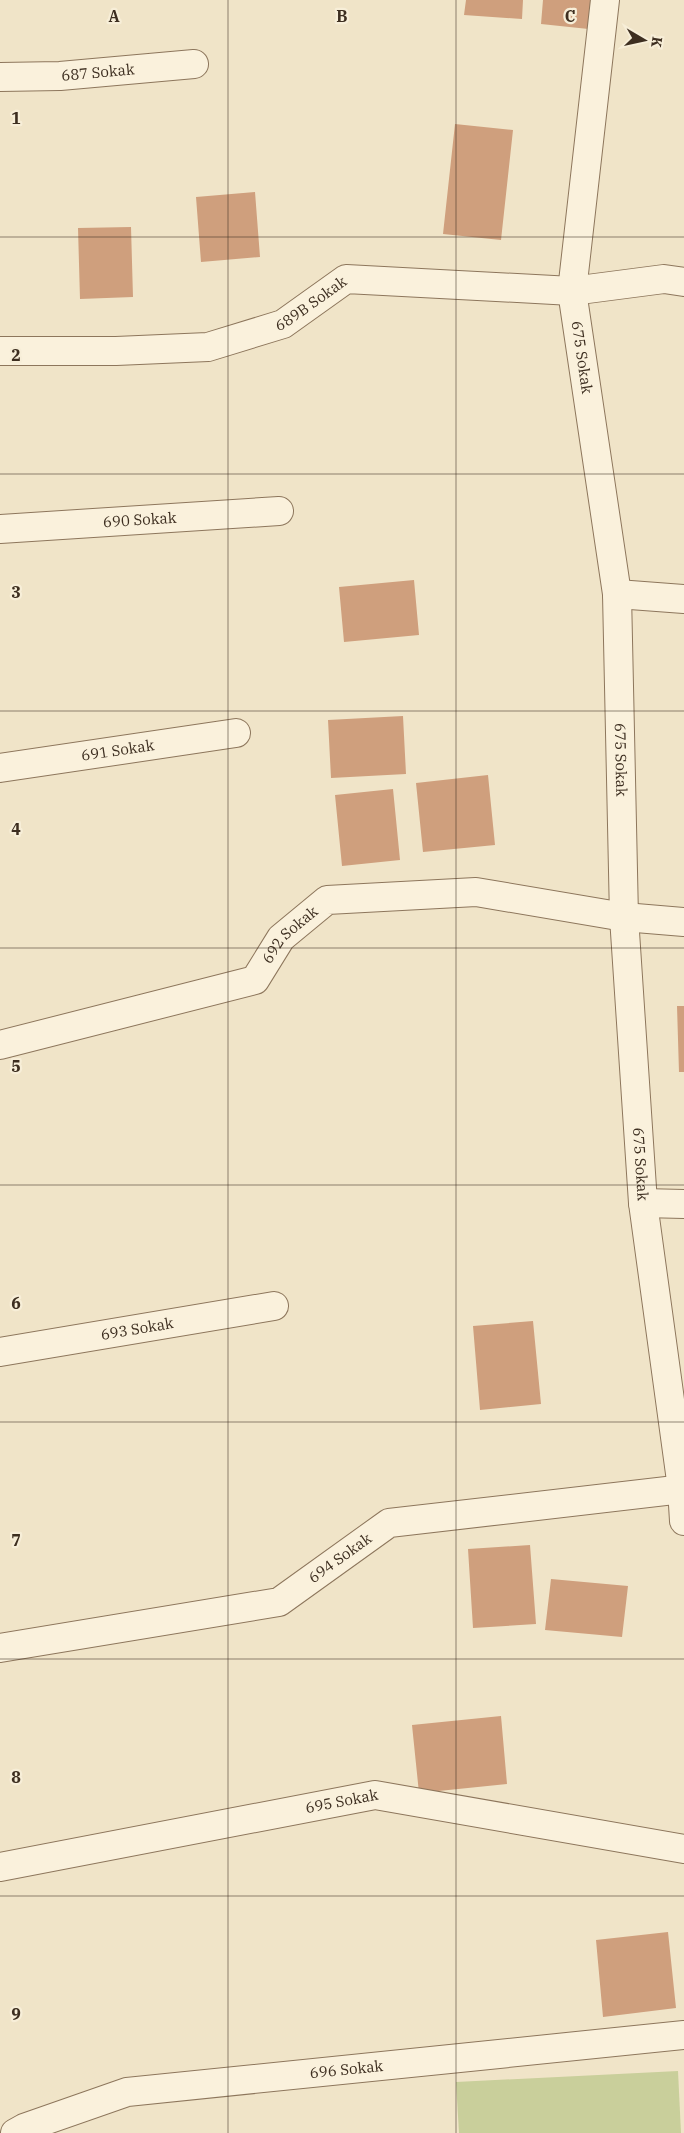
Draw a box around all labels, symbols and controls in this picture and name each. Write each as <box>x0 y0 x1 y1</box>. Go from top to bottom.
text: A <box>108 6 120 26</box>
text: B <box>336 6 348 26</box>
text: C <box>565 6 575 26</box>
north arrow <box>619 15 669 65</box>
text: K <box>647 35 667 49</box>
street label: 687 Sokak <box>60 59 136 85</box>
text: 1 <box>11 108 21 128</box>
street label: 689B Sokak <box>273 271 350 335</box>
street label: 675 Sokak <box>568 320 597 395</box>
text: 2 <box>11 345 21 365</box>
street label: 690 Sokak <box>102 508 177 531</box>
text: 3 <box>11 582 21 602</box>
street label: 675 Sokak <box>611 723 631 797</box>
street label: 691 Sokak <box>80 735 156 765</box>
text: 4 <box>11 819 21 839</box>
street label: 692 Sokak <box>258 901 322 967</box>
text: 5 <box>11 1056 21 1076</box>
street label: 675 Sokak <box>629 1127 653 1202</box>
text: 6 <box>11 1293 21 1313</box>
street label: 693 Sokak <box>99 1313 175 1344</box>
street label: 694 Sokak <box>304 1528 375 1587</box>
text: 7 <box>11 1530 21 1550</box>
text: 8 <box>11 1767 21 1787</box>
street label: 695 Sokak <box>304 1785 380 1817</box>
text: 9 <box>11 2004 21 2024</box>
street label: 696 Sokak <box>309 2056 384 2082</box>

